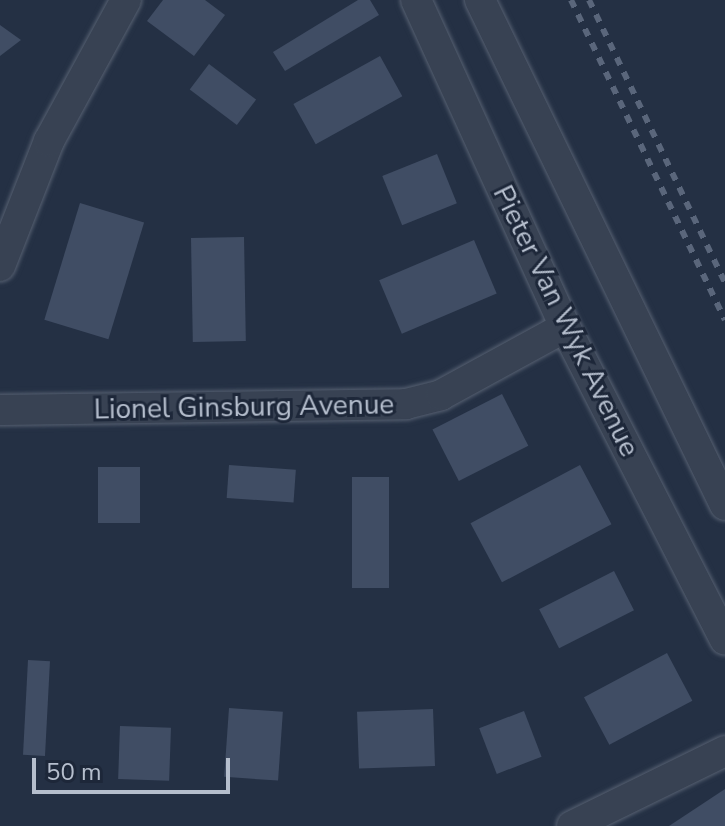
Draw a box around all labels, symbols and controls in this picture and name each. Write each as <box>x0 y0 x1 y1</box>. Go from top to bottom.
street label: Pieter Van Wyk Avenue <box>486 180 646 462</box>
street label: Lionel Ginsburg Avenue <box>93 388 395 426</box>
scale bar <box>36 742 234 792</box>
text: 50 m <box>46 756 102 788</box>

